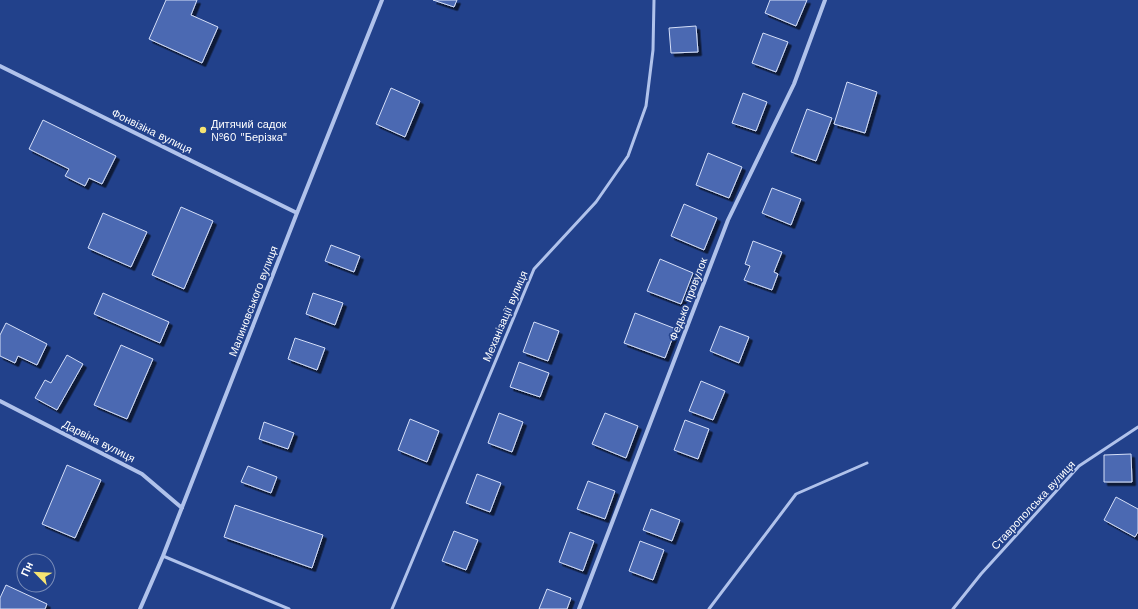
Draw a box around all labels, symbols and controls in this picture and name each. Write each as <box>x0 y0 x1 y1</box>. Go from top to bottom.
street label: Фонвізіна вулиця <box>109 106 194 157</box>
place label: Дитячий садок №60 "Берізка" <box>211 118 287 144</box>
marker: Дитячий садок №60 "Берізка" <box>198 125 208 135</box>
street label: Малиновського вулиця <box>226 244 281 358</box>
street label: Федько провулок <box>667 256 710 342</box>
street label: Механізації вулиця <box>480 269 531 364</box>
street label: Дарвіна вулиця <box>60 418 137 465</box>
street label: Ставрополська вулиця <box>989 458 1078 553</box>
north arrow <box>16 553 56 593</box>
text: Пн <box>18 560 36 578</box>

